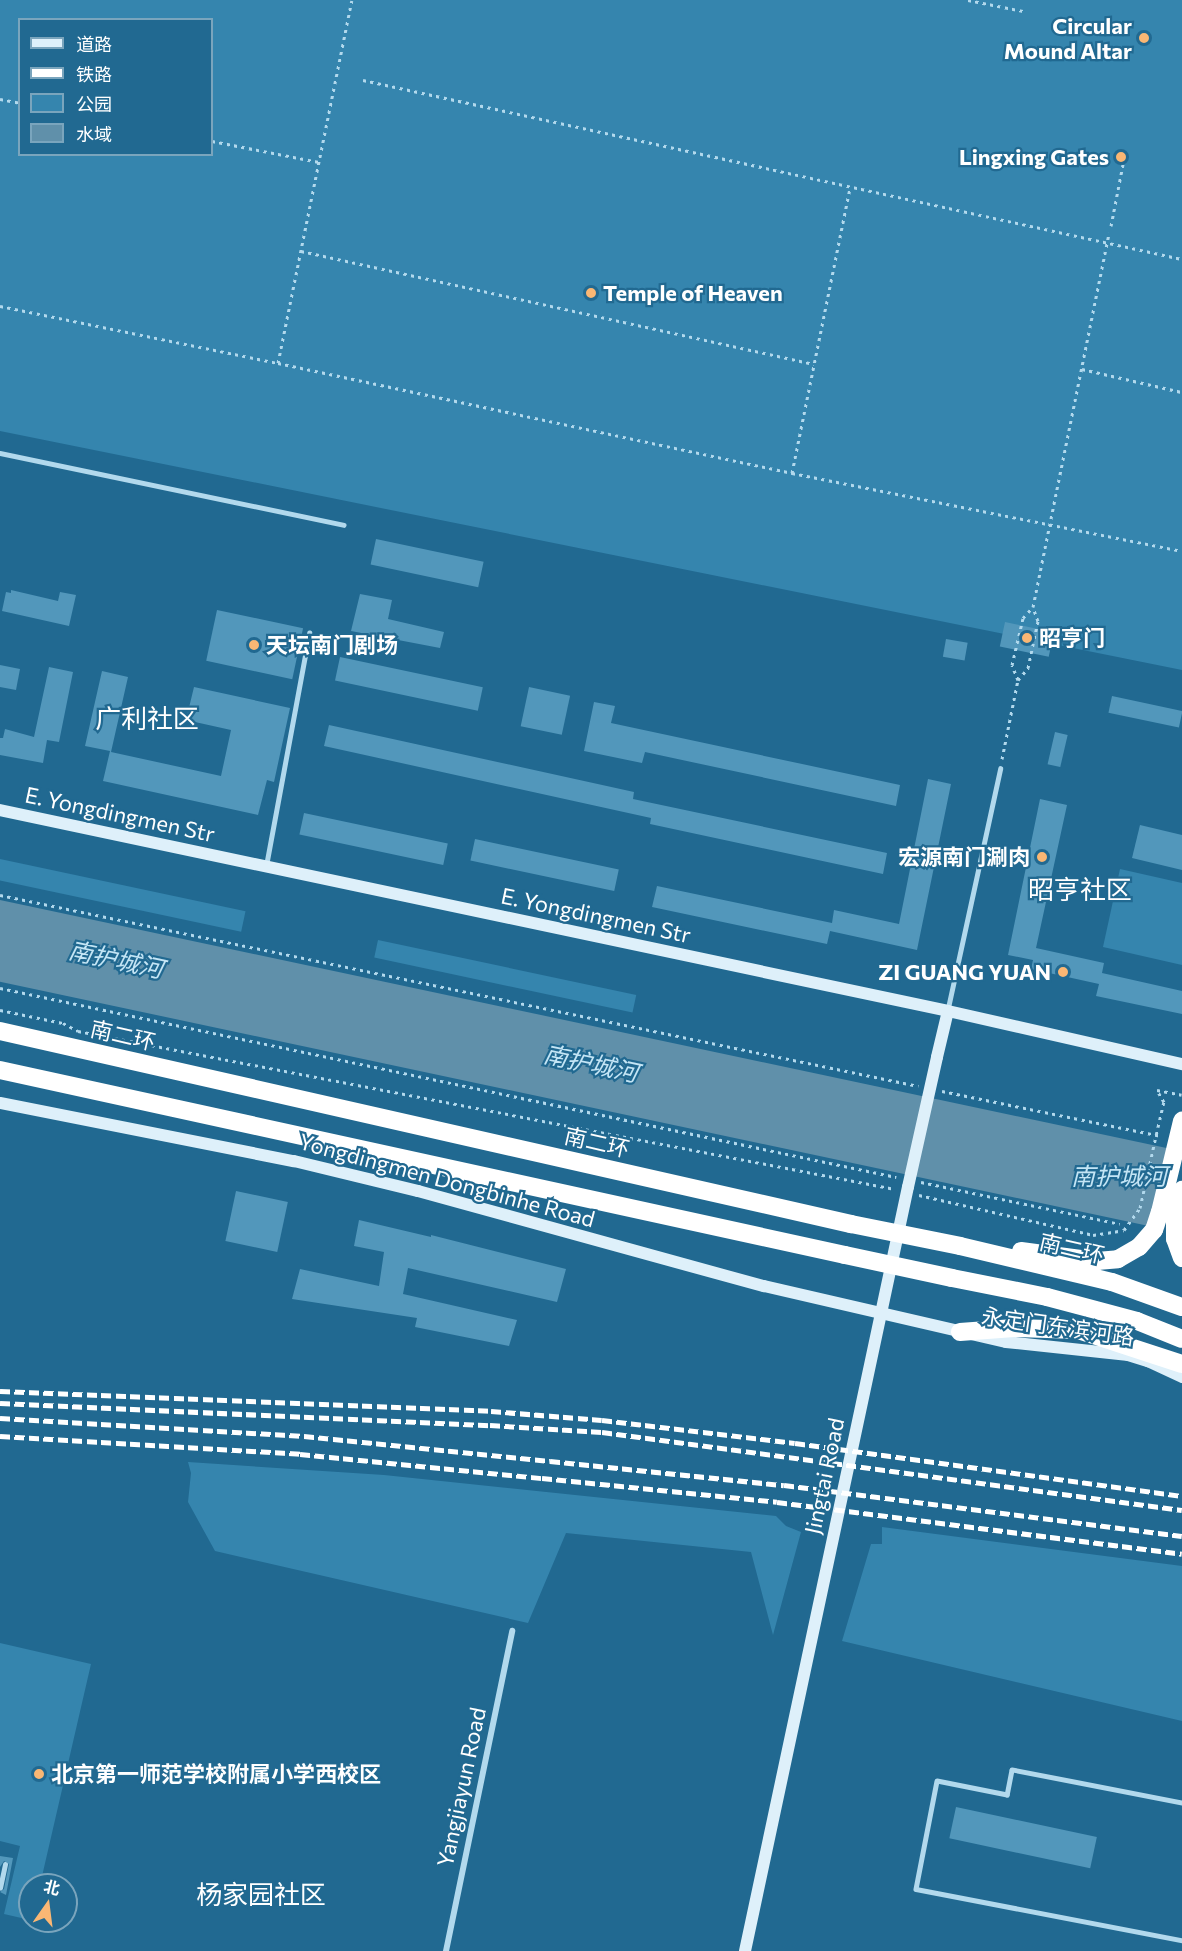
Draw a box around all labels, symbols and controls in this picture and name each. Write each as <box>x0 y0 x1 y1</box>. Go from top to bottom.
place label: Circular Mound Altar <box>1004 12 1132 63</box>
legend <box>18 18 213 156</box>
marker: Circular Mound Altar <box>1137 31 1151 45</box>
text: 道路 <box>76 33 112 55</box>
text: 铁路 <box>76 63 112 85</box>
text: 公园 <box>76 93 112 115</box>
text: 水域 <box>76 123 112 145</box>
place label: Lingxing Gates <box>959 144 1109 170</box>
marker: Lingxing Gates <box>1114 150 1128 164</box>
place label: Temple of Heaven <box>603 280 783 306</box>
marker: Temple of Heaven <box>584 286 598 300</box>
place label: 昭亨门 <box>1039 625 1105 651</box>
marker: 昭亨门 <box>1020 631 1034 645</box>
place label: 天坛南门剧场 <box>266 632 398 658</box>
marker: 天坛南门剧场 <box>247 638 261 652</box>
district label: 广利社区 <box>95 702 199 734</box>
street label: E. Yongdingmen Str <box>23 781 217 847</box>
place label: 宏源南门涮肉 <box>898 844 1030 870</box>
marker: 宏源南门涮肉 <box>1035 850 1049 864</box>
district label: 昭亨社区 <box>1028 873 1132 905</box>
street label: E. Yongdingmen Str <box>499 882 693 948</box>
water label: 南护城河 <box>66 935 166 983</box>
place label: ZI GUANG YUAN <box>878 959 1051 985</box>
marker: ZI GUANG YUAN <box>1056 965 1070 979</box>
street label: 南二环 <box>88 1015 158 1055</box>
water label: 南护城河 <box>541 1039 641 1087</box>
street label: 南二环 <box>562 1122 632 1162</box>
street label: Yongdingmen Dongbinhe Road <box>296 1128 598 1232</box>
water label: 南护城河 <box>1071 1162 1167 1190</box>
street label: 南二环 <box>1037 1228 1107 1268</box>
street label: 永定门东滨河路 <box>980 1302 1136 1350</box>
street label: Jingtai Road <box>799 1415 849 1537</box>
street label: Yangjiayun Road <box>431 1705 491 1869</box>
place label: 北京第一师范学校附属小学西校区 <box>51 1761 381 1787</box>
marker: 北京第一师范学校附属小学西校区 <box>32 1767 46 1781</box>
north arrow <box>18 1873 78 1933</box>
text: 北 <box>42 1876 62 1898</box>
district label: 杨家园社区 <box>196 1878 326 1910</box>

